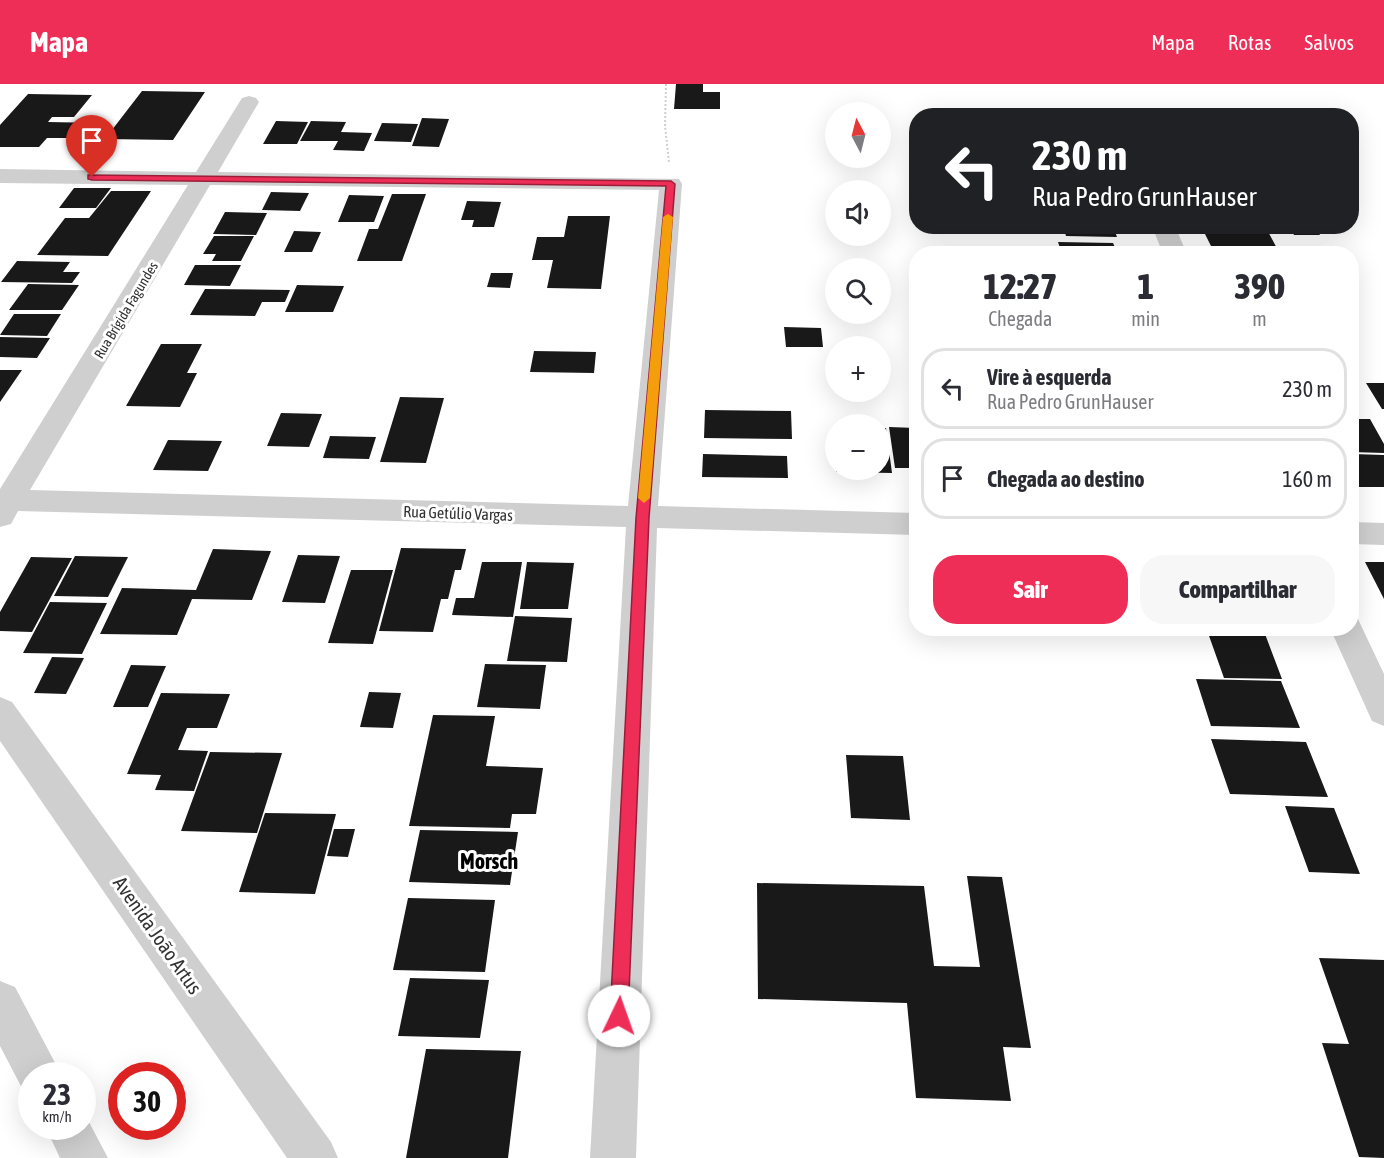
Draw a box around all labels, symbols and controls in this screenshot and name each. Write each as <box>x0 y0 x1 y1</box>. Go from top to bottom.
text: Mapa <box>30 26 88 58</box>
text: Mapa <box>1151 30 1195 54</box>
text: Rotas <box>1228 30 1271 54</box>
text: Salvos <box>1304 30 1354 54</box>
north arrow <box>825 102 891 168</box>
map controls <box>825 102 891 480</box>
pin <box>66 115 117 177</box>
icon: arrive <box>75 124 108 157</box>
text: 230 m <box>1032 131 1127 179</box>
icon: left <box>933 132 1011 210</box>
button: sound <box>825 180 891 246</box>
text: Rua Pedro GrunHauser <box>1032 181 1256 212</box>
button: search <box>825 258 891 324</box>
street label: Rua Brígida Fagundes <box>91 259 161 361</box>
text: 12:27 <box>983 265 1057 307</box>
text: 1 <box>1137 265 1154 307</box>
text: 390 <box>1234 265 1285 307</box>
text: Chegada <box>988 307 1052 330</box>
text: min <box>1131 307 1160 330</box>
text: m <box>1252 307 1267 330</box>
button: + <box>825 336 891 402</box>
text: Vire à esquerda <box>987 364 1112 390</box>
icon: left <box>936 372 969 405</box>
text: 230 m <box>1282 376 1332 402</box>
text: Rua Pedro GrunHauser <box>987 390 1153 413</box>
button: − <box>825 414 891 480</box>
icon: arrive <box>936 462 969 495</box>
text: Chegada ao destino <box>987 466 1145 492</box>
text: 160 m <box>1282 466 1332 492</box>
street label: Rua Getúlio Vargas <box>403 502 514 525</box>
button: Sair <box>933 555 1128 624</box>
button: Compartilhar <box>1140 555 1335 624</box>
district label: Morsch <box>460 848 518 874</box>
street label: Avenida João Artus <box>109 872 207 998</box>
position arrow <box>587 984 651 1048</box>
speed limit sign: 30 <box>108 1062 186 1140</box>
text: 23 <box>43 1077 71 1111</box>
text: km/h <box>42 1108 72 1125</box>

